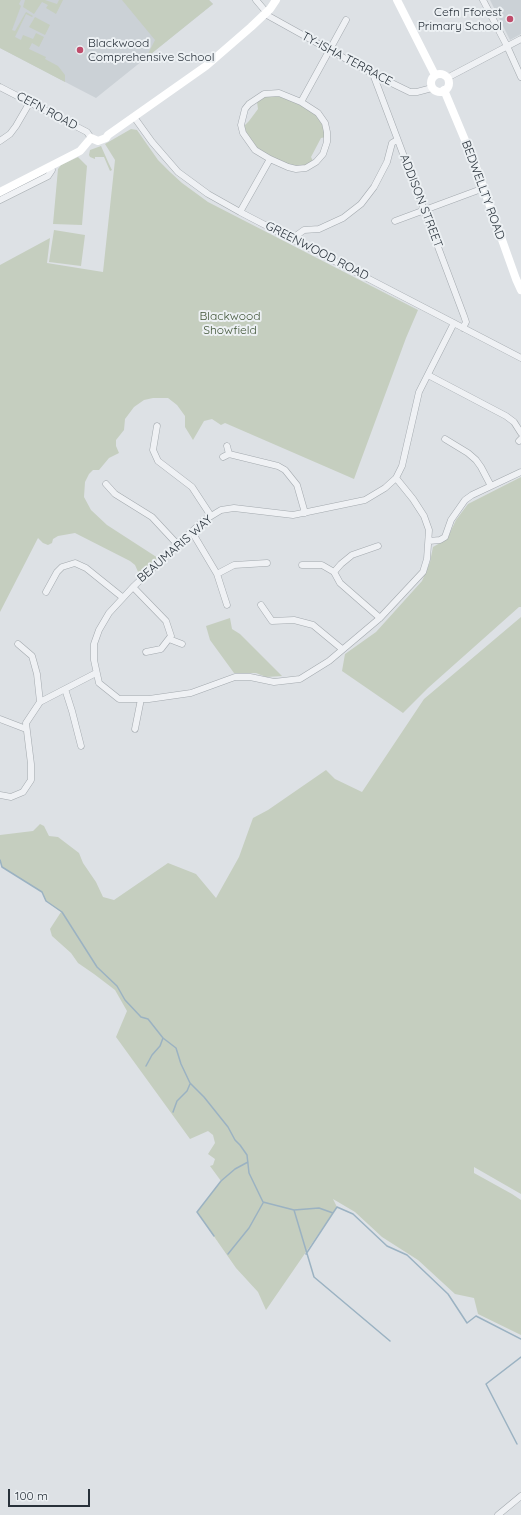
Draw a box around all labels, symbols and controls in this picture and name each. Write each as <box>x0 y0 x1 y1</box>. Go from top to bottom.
place label: Cefn Fforest Primary School <box>418 5 502 33</box>
marker: Cefn Fforest Primary School <box>505 14 515 24</box>
street label: TY-ISHA TERRACE <box>299 29 395 89</box>
place label: Blackwood Comprehensive School <box>88 36 215 64</box>
marker: Blackwood Comprehensive School <box>75 45 85 55</box>
street label: CEFN ROAD <box>14 89 80 133</box>
street label: BEDWELLTY ROAD <box>458 138 508 242</box>
street label: ADDISON STREET <box>397 152 445 250</box>
street label: GREENWOOD ROAD <box>263 219 371 283</box>
park label: Blackwood Showfield <box>199 309 261 337</box>
street label: BEAUMARIS WAY <box>134 512 216 586</box>
scale bar <box>10 1481 92 1507</box>
text: 100 m <box>15 1488 48 1503</box>

